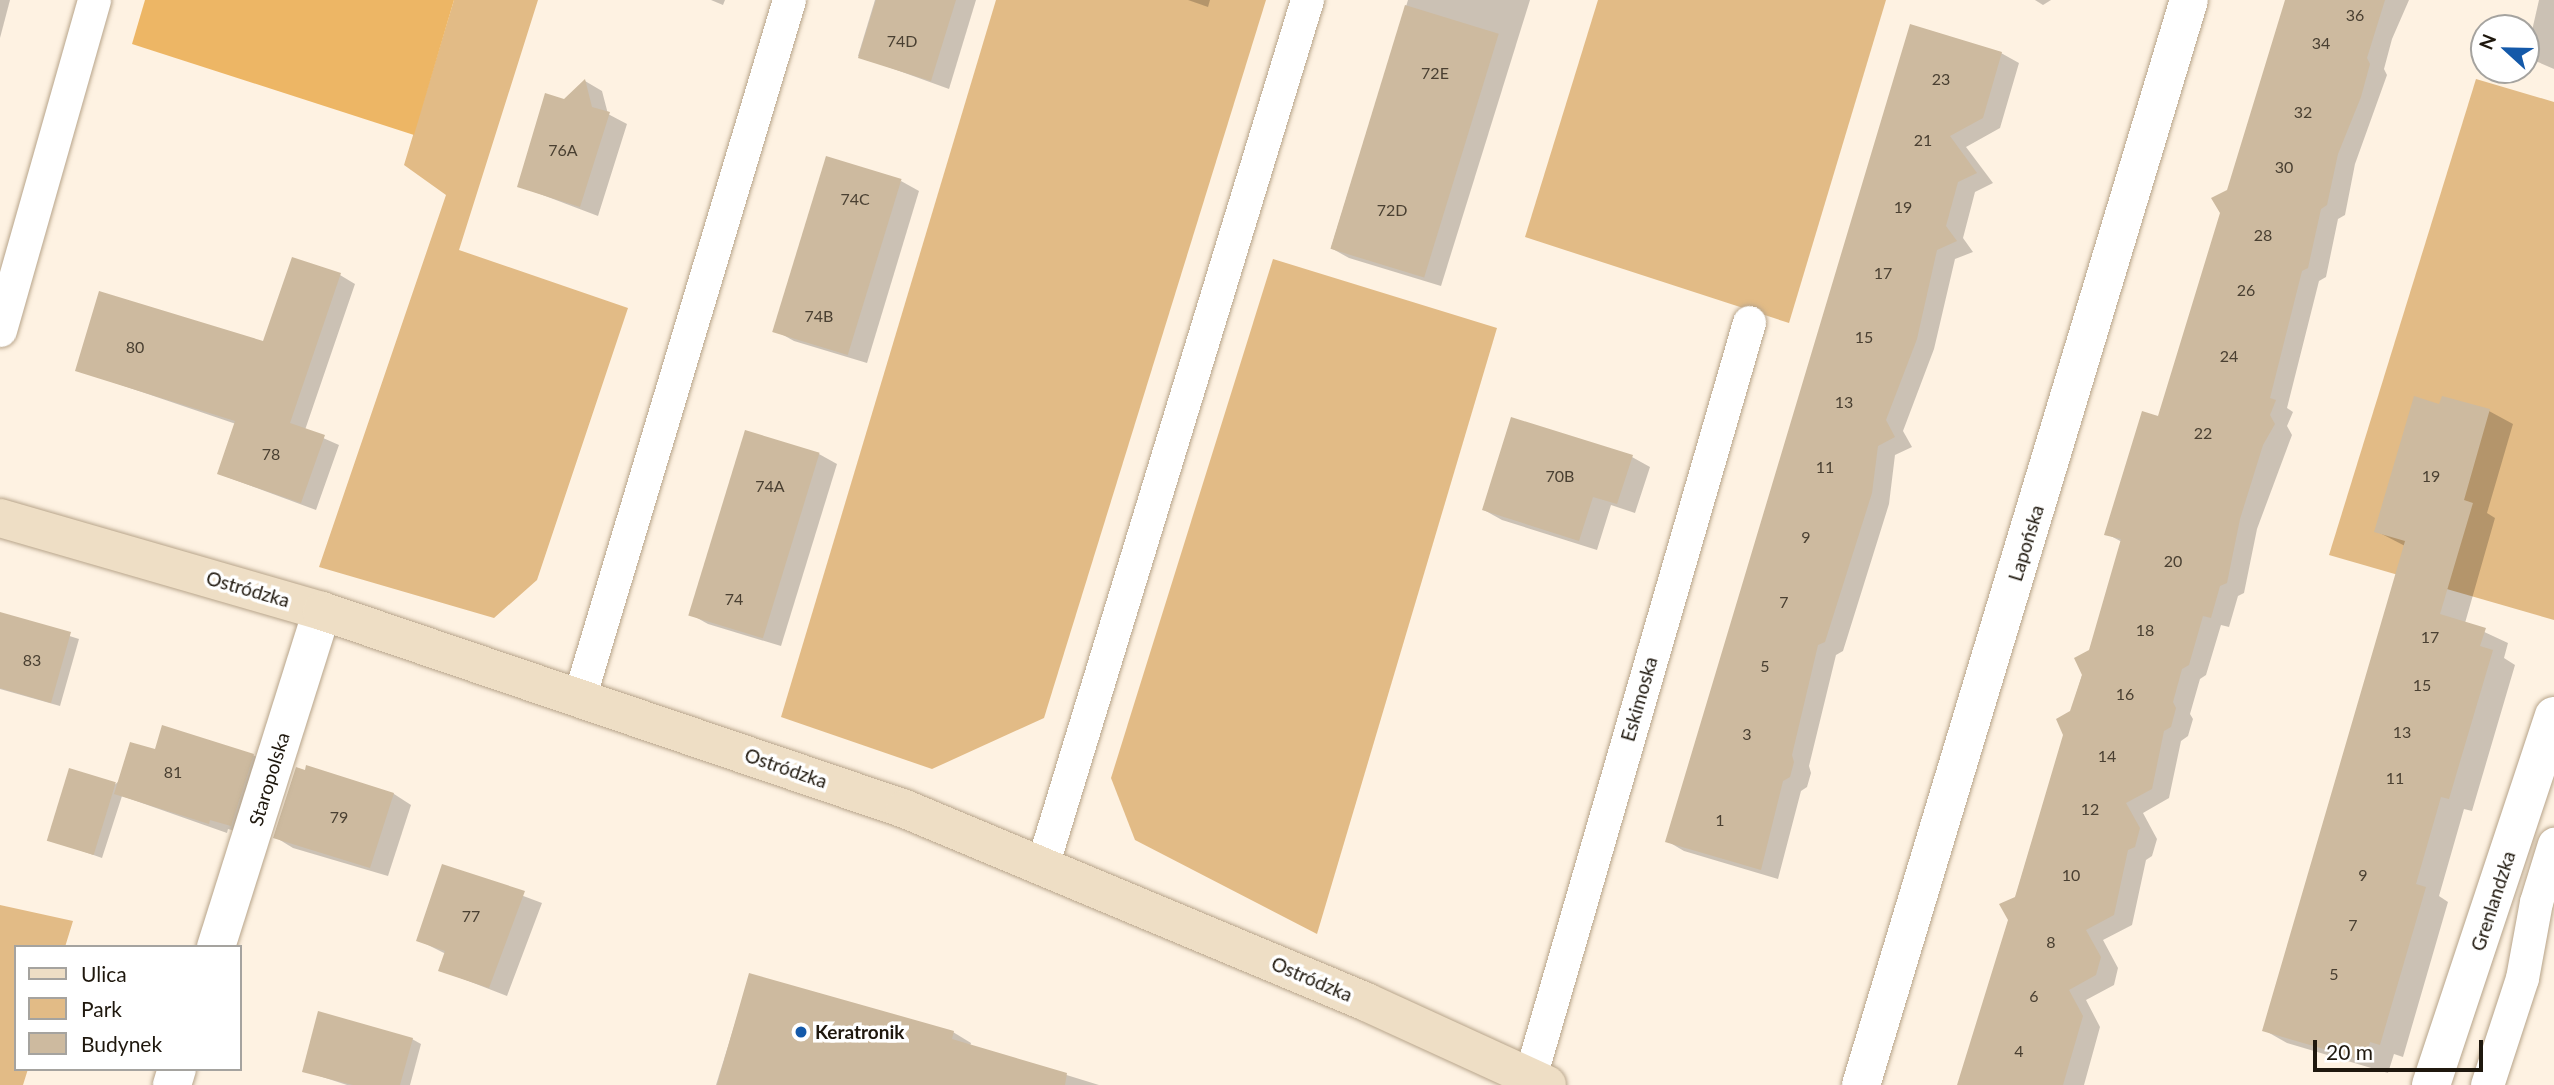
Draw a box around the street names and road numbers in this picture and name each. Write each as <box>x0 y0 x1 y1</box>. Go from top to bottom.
street label: Lapońska <box>2004 502 2048 584</box>
street label: Ostródzka <box>204 566 292 612</box>
street label: Eskimoska <box>1616 654 1662 744</box>
street label: Staropolska <box>244 729 294 829</box>
street label: Ostródzka <box>742 743 830 793</box>
street label: Grenlandzka <box>2466 848 2520 954</box>
street label: Ostródzka <box>1268 952 1356 1006</box>

